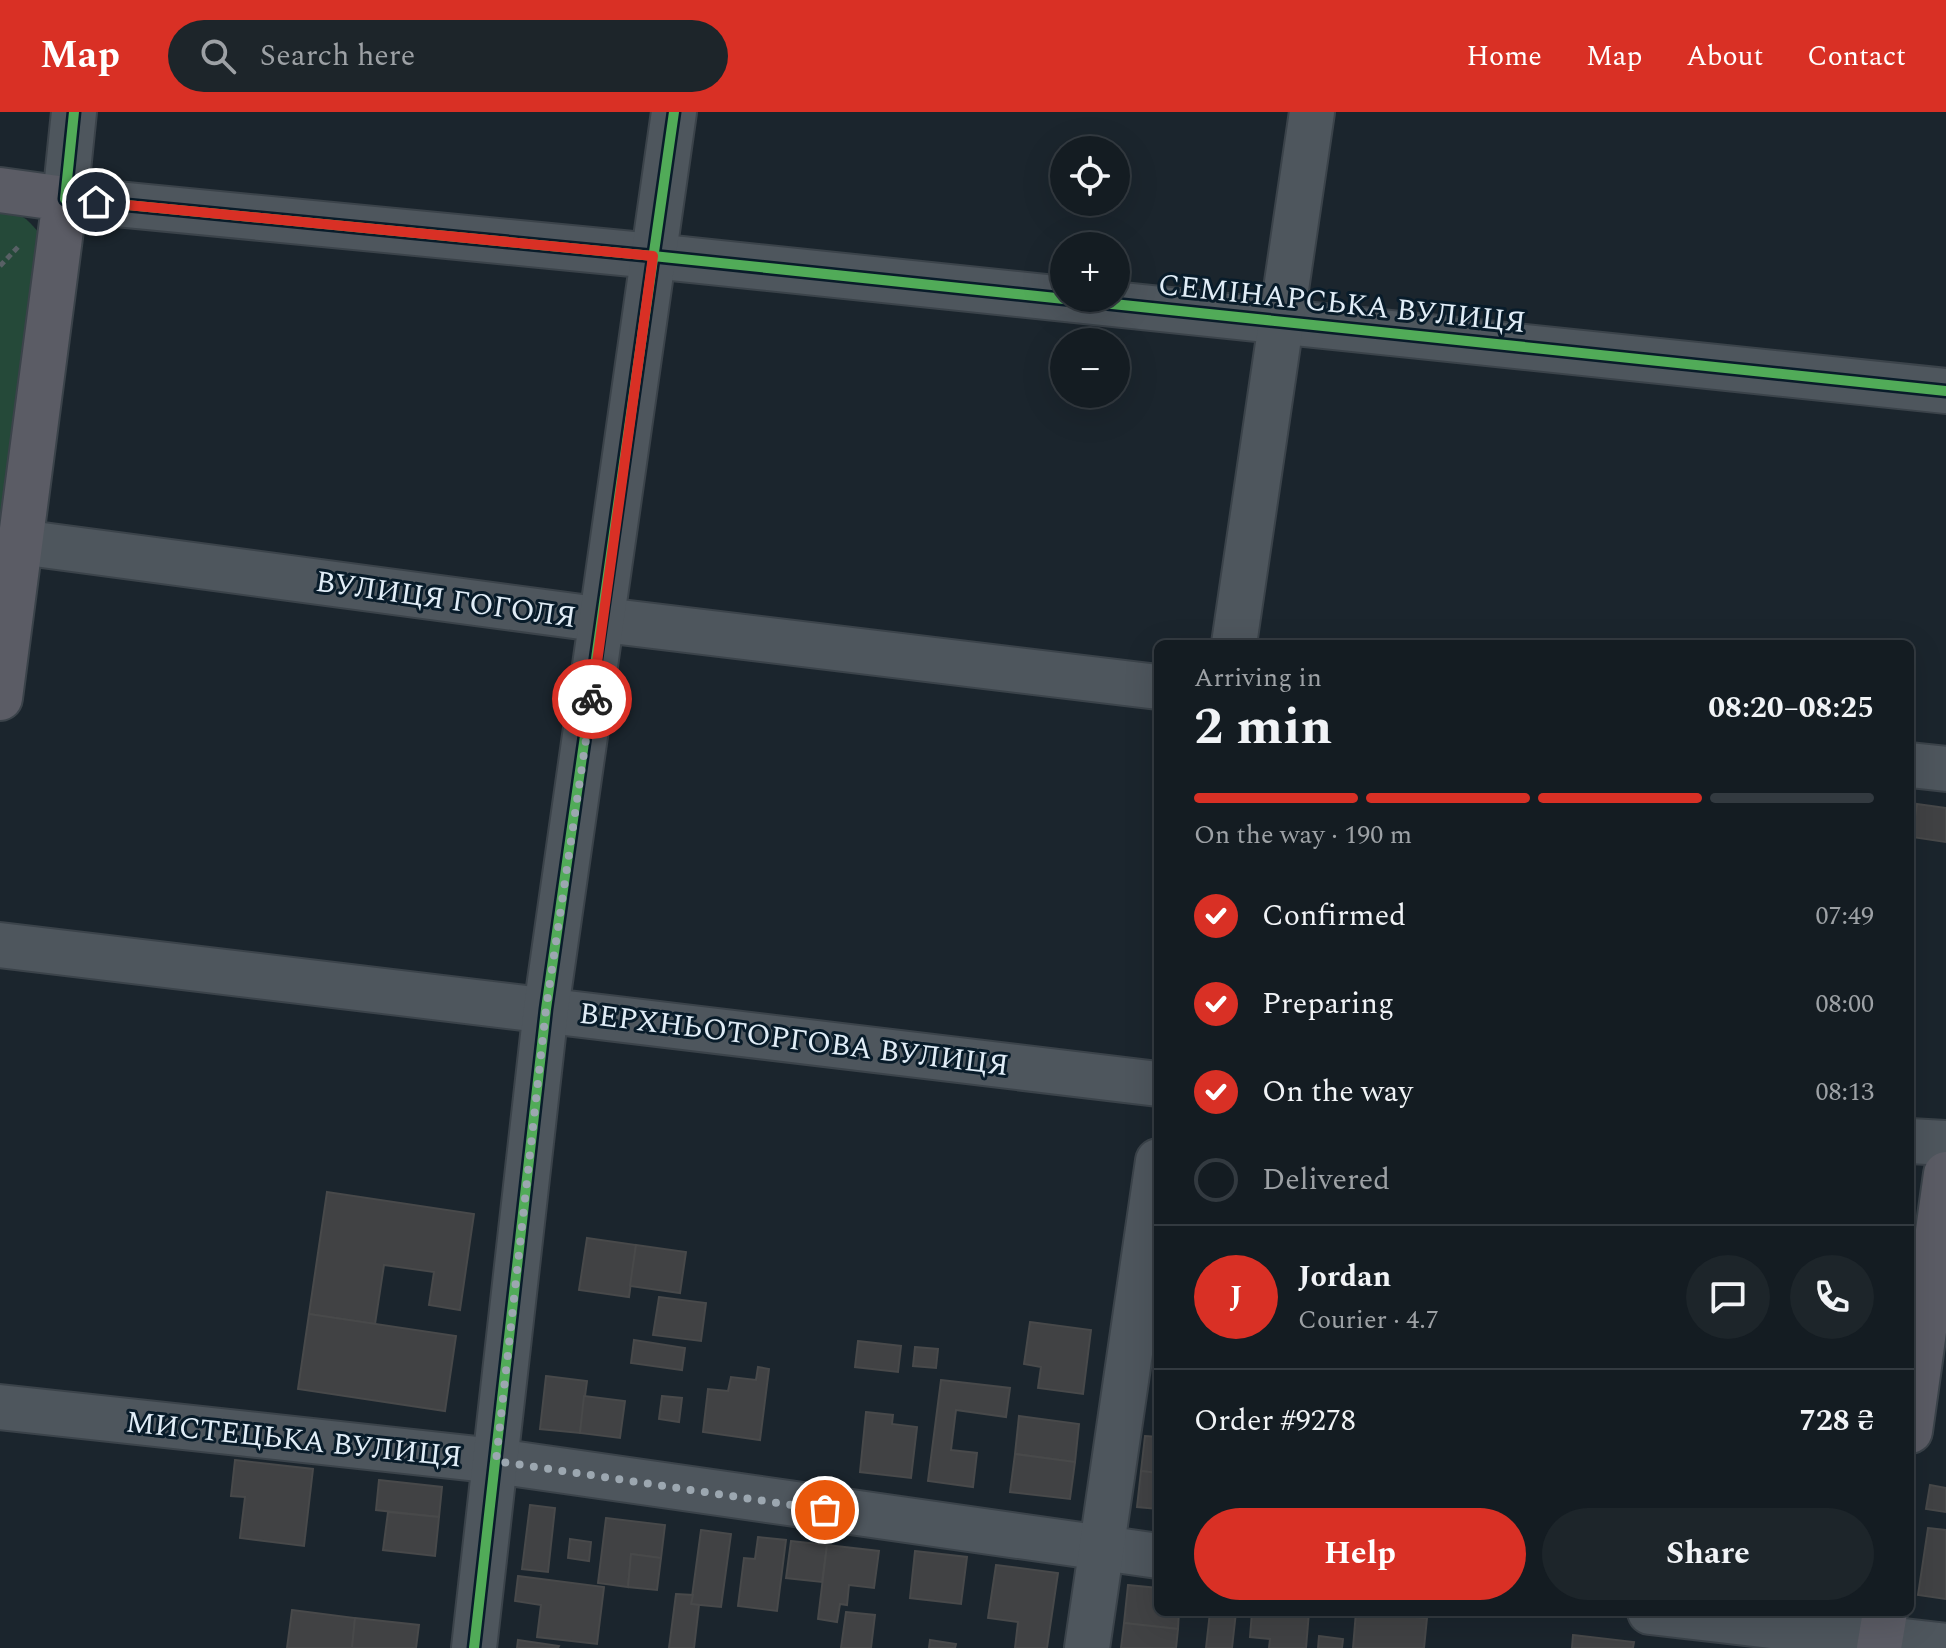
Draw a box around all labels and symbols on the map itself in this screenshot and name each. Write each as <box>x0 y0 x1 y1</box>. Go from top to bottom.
pin <box>62 168 130 236</box>
street label: СЕМІНАРСЬКА ВУЛИЦЯ <box>1156 262 1528 346</box>
street label: ВУЛИЦЯ ГОГОЛЯ <box>313 559 579 641</box>
courier <box>552 659 632 739</box>
street label: ВЕРХНЬОТОРГОВА ВУЛИЦЯ <box>576 991 1011 1089</box>
street label: МИСТЕЦЬКА ВУЛИЦЯ <box>124 1399 464 1481</box>
pin <box>791 1476 859 1544</box>

